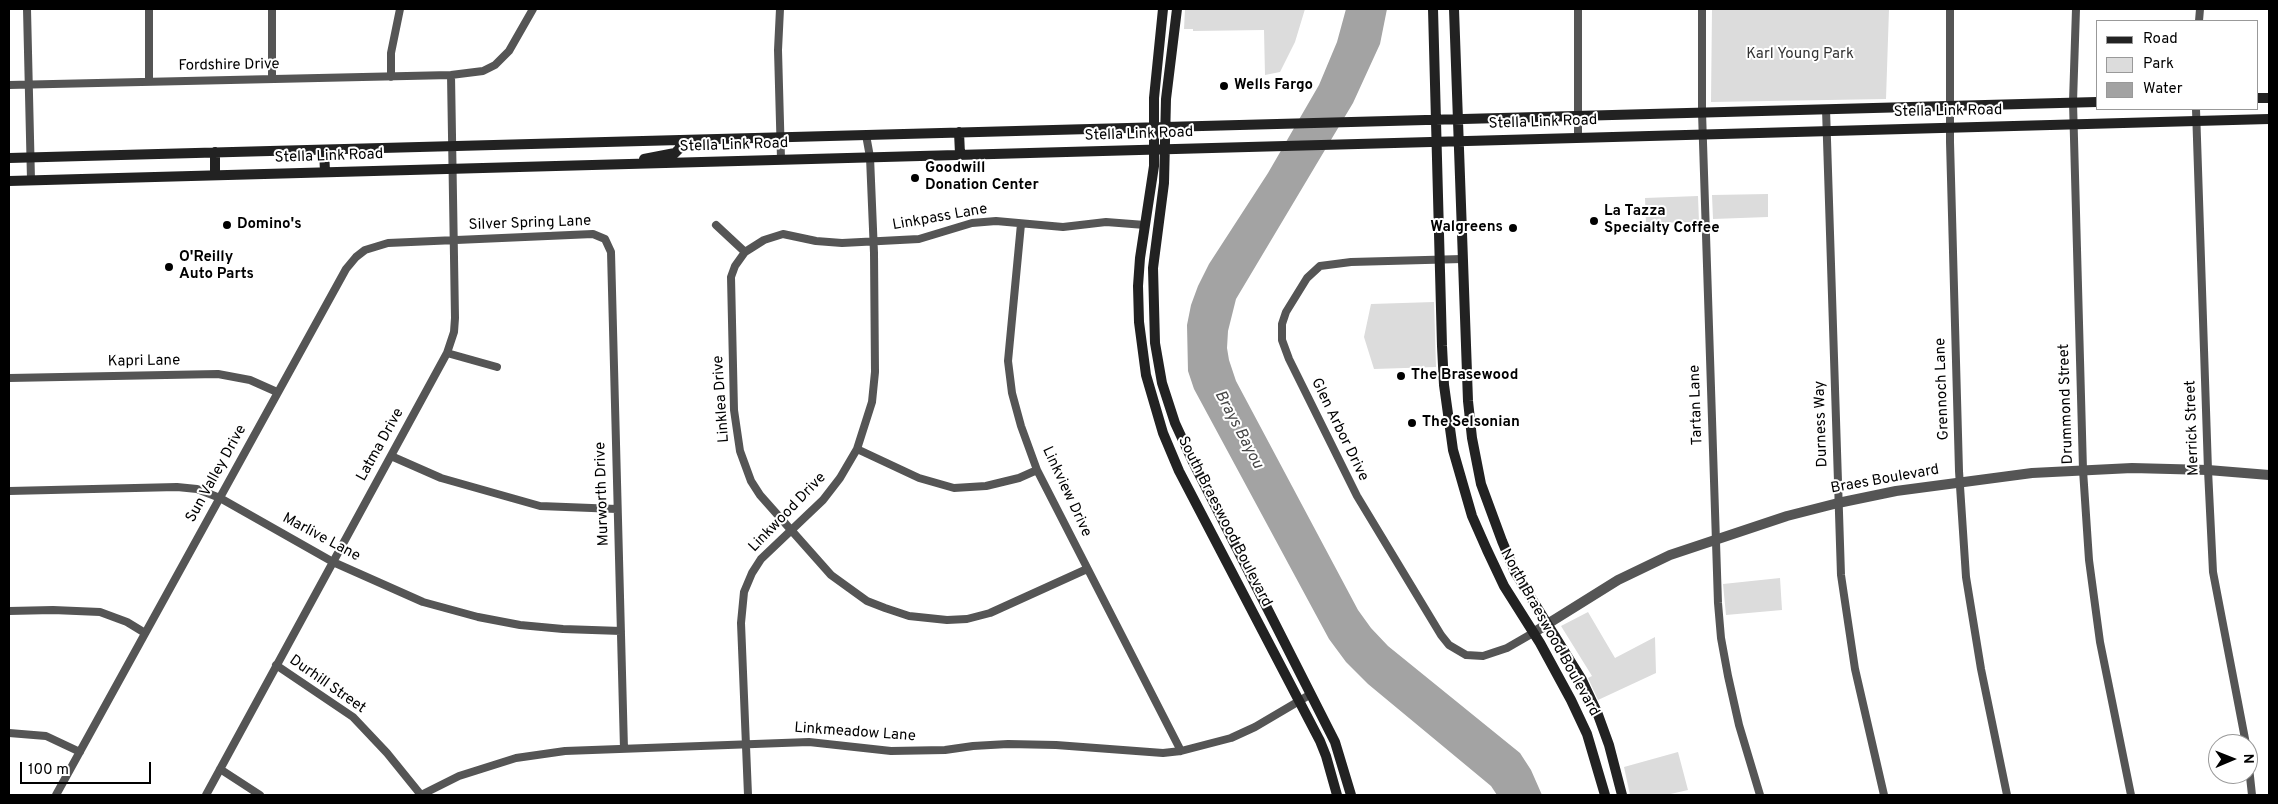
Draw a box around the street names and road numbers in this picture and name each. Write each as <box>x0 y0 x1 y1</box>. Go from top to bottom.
street label: Fordshire Drive <box>178 56 280 76</box>
street label: Stella Link Road <box>1894 102 2002 122</box>
street label: Stella Link Road <box>1488 112 1598 134</box>
street label: Stella Link Road <box>1084 124 1194 146</box>
street label: Stella Link Road <box>679 135 789 157</box>
street label: Stella Link Road <box>274 146 384 168</box>
street label: Linkpass Lane <box>891 201 989 235</box>
street label: Silver Spring Lane <box>468 213 592 235</box>
street label: Grennoch Lane <box>1932 337 1954 441</box>
street label: Drummond Street <box>2056 343 2078 465</box>
street label: Kapri Lane <box>108 352 180 372</box>
street label: Linklea Drive <box>710 355 734 443</box>
street label: Tartan Lane <box>1687 364 1707 446</box>
street label: Glen Arbor Drive <box>1306 376 1372 484</box>
street label: Durness Way <box>1811 380 1833 468</box>
street label: Merrick Street <box>2182 380 2204 476</box>
street label: Latma Drive <box>354 405 408 485</box>
street label: Sun Valley Drive <box>183 422 251 526</box>
street label: South Braeswood Boulevard <box>1173 434 1275 610</box>
street label: Murworth Drive <box>592 442 614 546</box>
street label: Linkview Drive <box>1037 444 1095 540</box>
street label: Braes Boulevard <box>1829 462 1941 498</box>
street label: Linkwood Drive <box>746 469 830 557</box>
street label: Marlive Lane <box>279 510 363 566</box>
street label: North Braeswood Boulevard <box>1495 546 1603 720</box>
street label: Durhill Street <box>285 652 369 718</box>
street label: Linkmeadow Lane <box>794 720 916 746</box>

